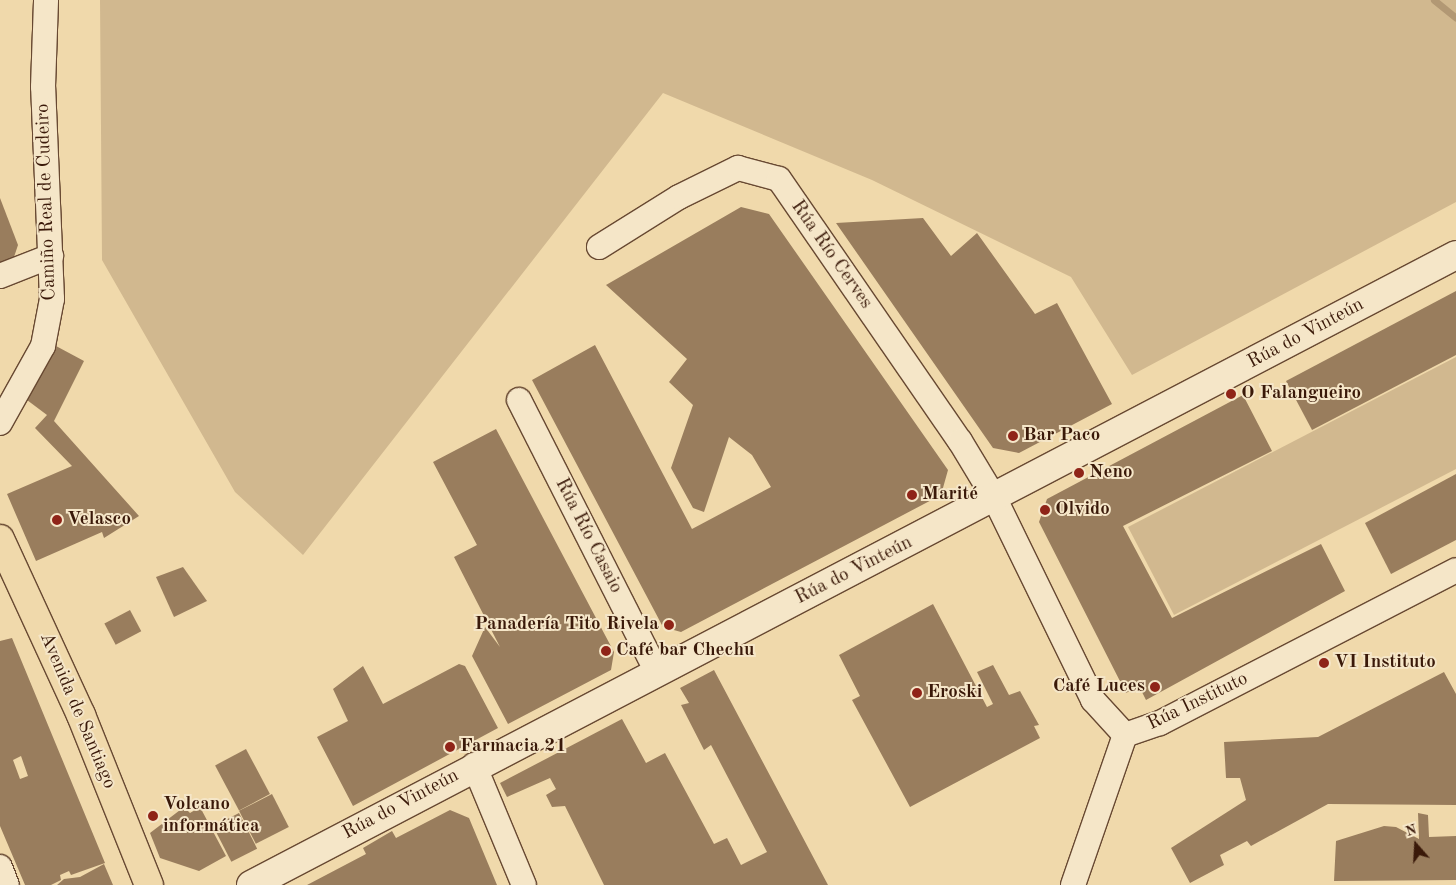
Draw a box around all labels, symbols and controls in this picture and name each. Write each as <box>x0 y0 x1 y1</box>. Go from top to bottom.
street label: Camiño Real de Cudeiro <box>32 103 62 301</box>
street label: Rúa Río Cerves <box>785 196 877 314</box>
street label: Rúa do Vinteún <box>1244 294 1368 374</box>
place label: O Falangueiro <box>1241 383 1361 405</box>
marker: O Falangueiro <box>1225 388 1237 400</box>
place label: Bar Paco <box>1023 425 1100 447</box>
marker: Bar Paco <box>1007 430 1019 442</box>
place label: Neno <box>1089 462 1133 484</box>
marker: Neno <box>1073 467 1085 479</box>
street label: Rúa Río Casaio <box>549 475 627 597</box>
place label: Marité <box>922 484 978 506</box>
marker: Marité <box>906 489 918 501</box>
place label: Olvido <box>1055 499 1110 521</box>
marker: Olvido <box>1039 504 1051 516</box>
place label: Velasco <box>67 509 131 531</box>
marker: Velasco <box>51 514 63 526</box>
street label: Rúa do Vinteún <box>792 532 916 610</box>
place label: Panadería Tito Rivela <box>475 614 659 636</box>
marker: Panadería Tito Rivela <box>663 619 675 631</box>
street label: Avenida de Santiago <box>34 629 120 793</box>
place label: Café bar Chechu <box>616 640 755 662</box>
marker: Café bar Chechu <box>600 645 612 657</box>
place label: VI Instituto <box>1334 652 1436 674</box>
marker: VI Instituto <box>1318 657 1330 669</box>
street label: Rúa Instituto <box>1144 668 1252 736</box>
place label: Café Luces <box>1053 676 1145 698</box>
marker: Café Luces <box>1149 681 1161 693</box>
place label: Eroski <box>927 682 982 704</box>
marker: Eroski <box>911 687 923 699</box>
place label: Farmacia 21 <box>460 736 566 758</box>
marker: Farmacia 21 <box>444 741 456 753</box>
street label: Rúa do Vinteún <box>339 765 463 845</box>
place label: Volcano informática <box>163 794 260 838</box>
marker: Volcano informática <box>147 810 159 822</box>
north arrow <box>1391 820 1441 870</box>
text: N <box>1404 822 1418 839</box>

